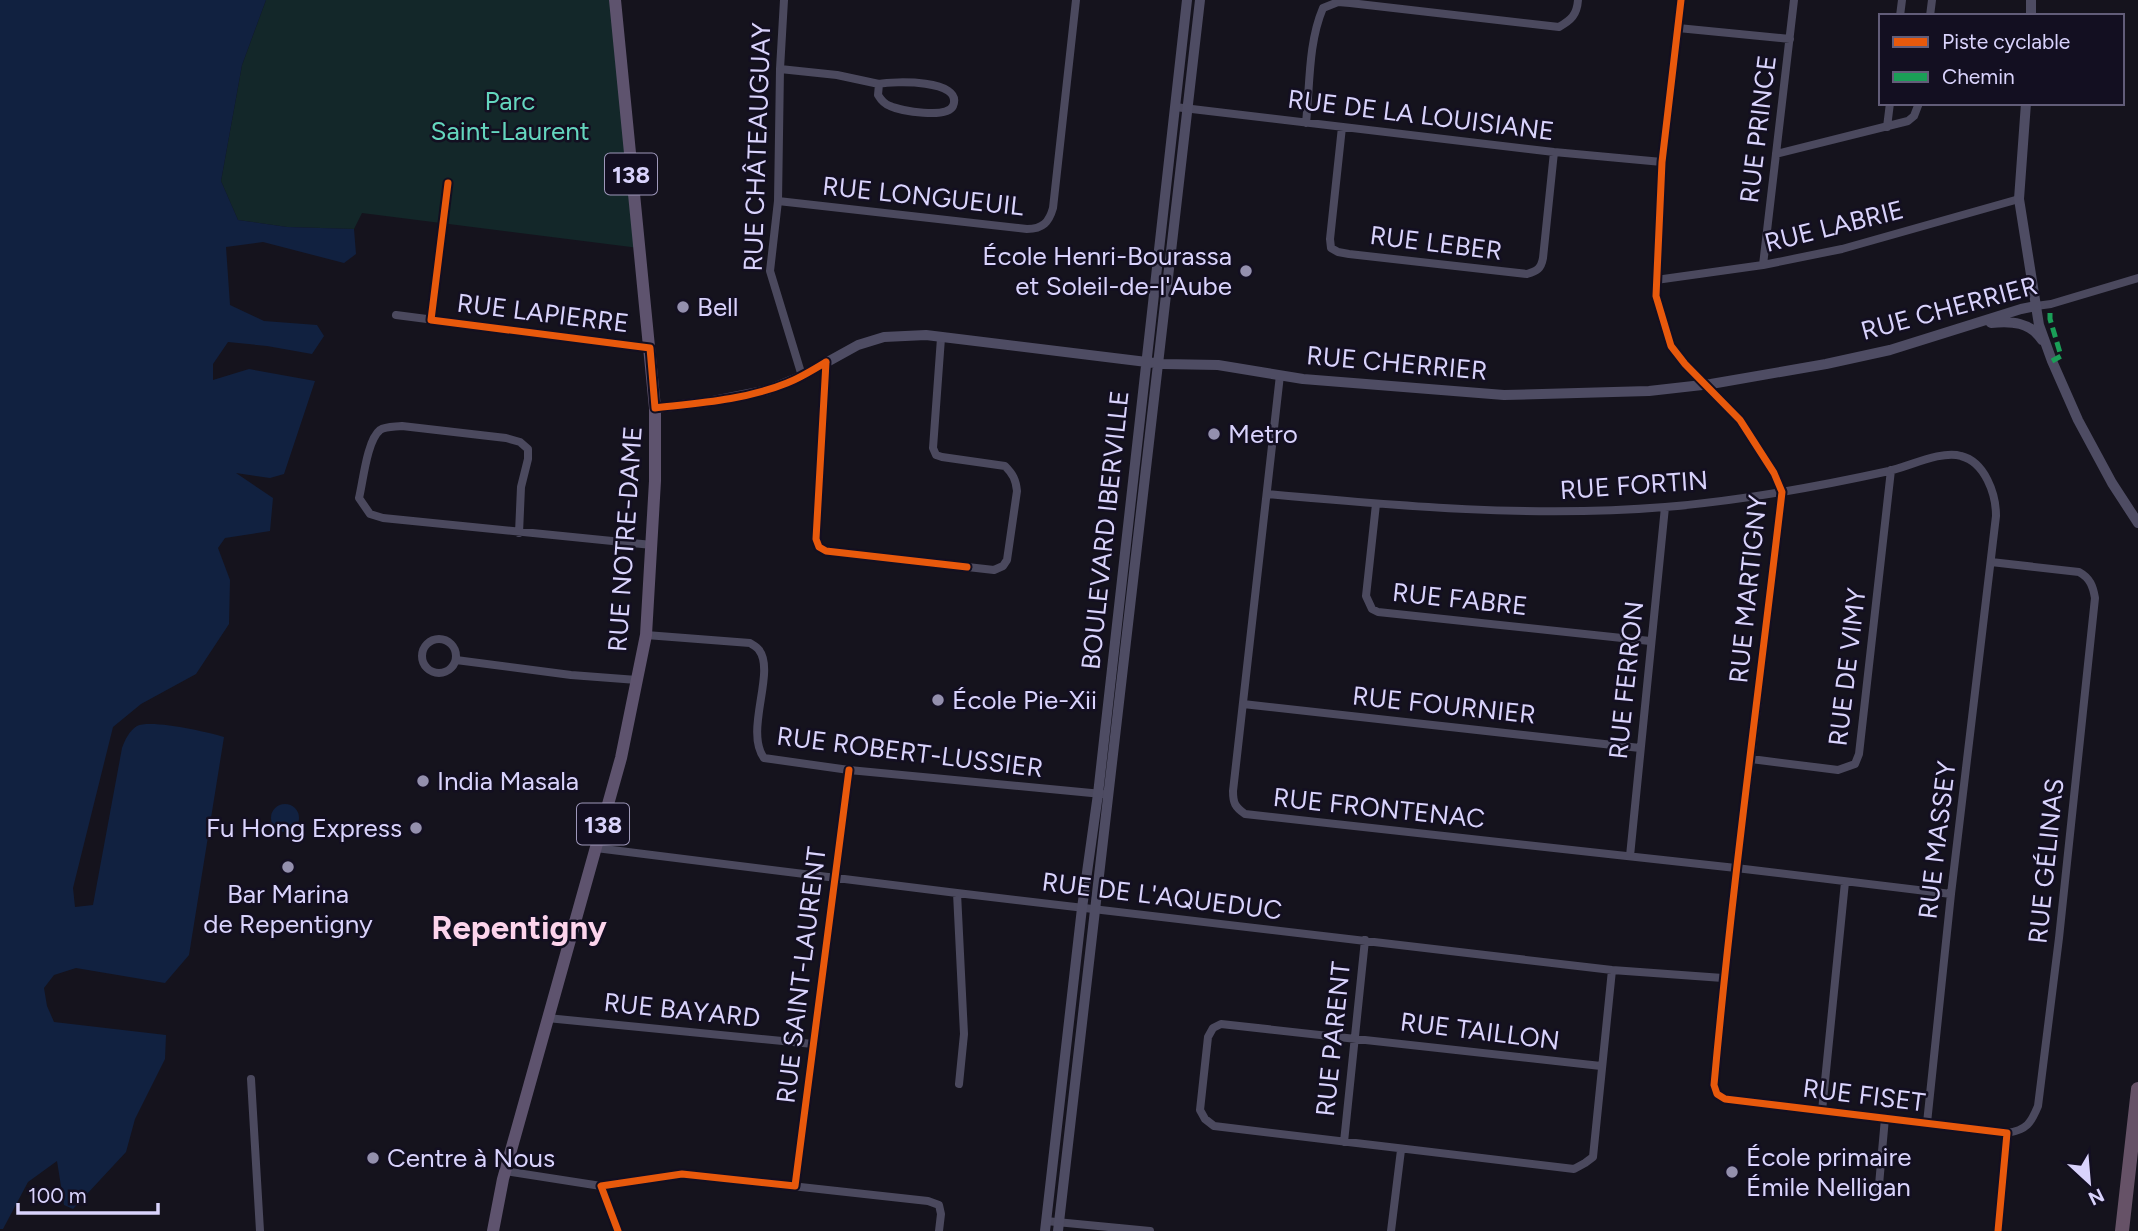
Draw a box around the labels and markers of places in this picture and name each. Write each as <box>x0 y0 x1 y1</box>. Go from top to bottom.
place label: École Henri-Bourassa et Soleil-de-l'Aube <box>982 240 1232 302</box>
marker: École Henri-Bourassa et Soleil-de-l'Aube <box>1238 263 1254 279</box>
place label: Bell <box>697 291 739 323</box>
marker: Bell <box>675 299 691 315</box>
place label: Metro <box>1228 418 1298 450</box>
marker: Metro <box>1206 426 1222 442</box>
place label: École Pie-Xii <box>952 684 1097 716</box>
marker: École Pie-Xii <box>930 692 946 708</box>
place label: India Masala <box>437 765 579 797</box>
marker: India Masala <box>415 773 431 789</box>
place label: Fu Hong Express <box>206 812 402 844</box>
marker: Fu Hong Express <box>408 820 424 836</box>
marker: Bar Marina de Repentigny <box>280 859 296 875</box>
place label: Bar Marina de Repentigny <box>203 878 373 940</box>
place label: École primaire Émile Nelligan <box>1746 1141 1911 1203</box>
place label: Centre à Nous <box>387 1142 555 1174</box>
marker: Centre à Nous <box>365 1150 381 1166</box>
marker: École primaire Émile Nelligan <box>1724 1164 1740 1180</box>

